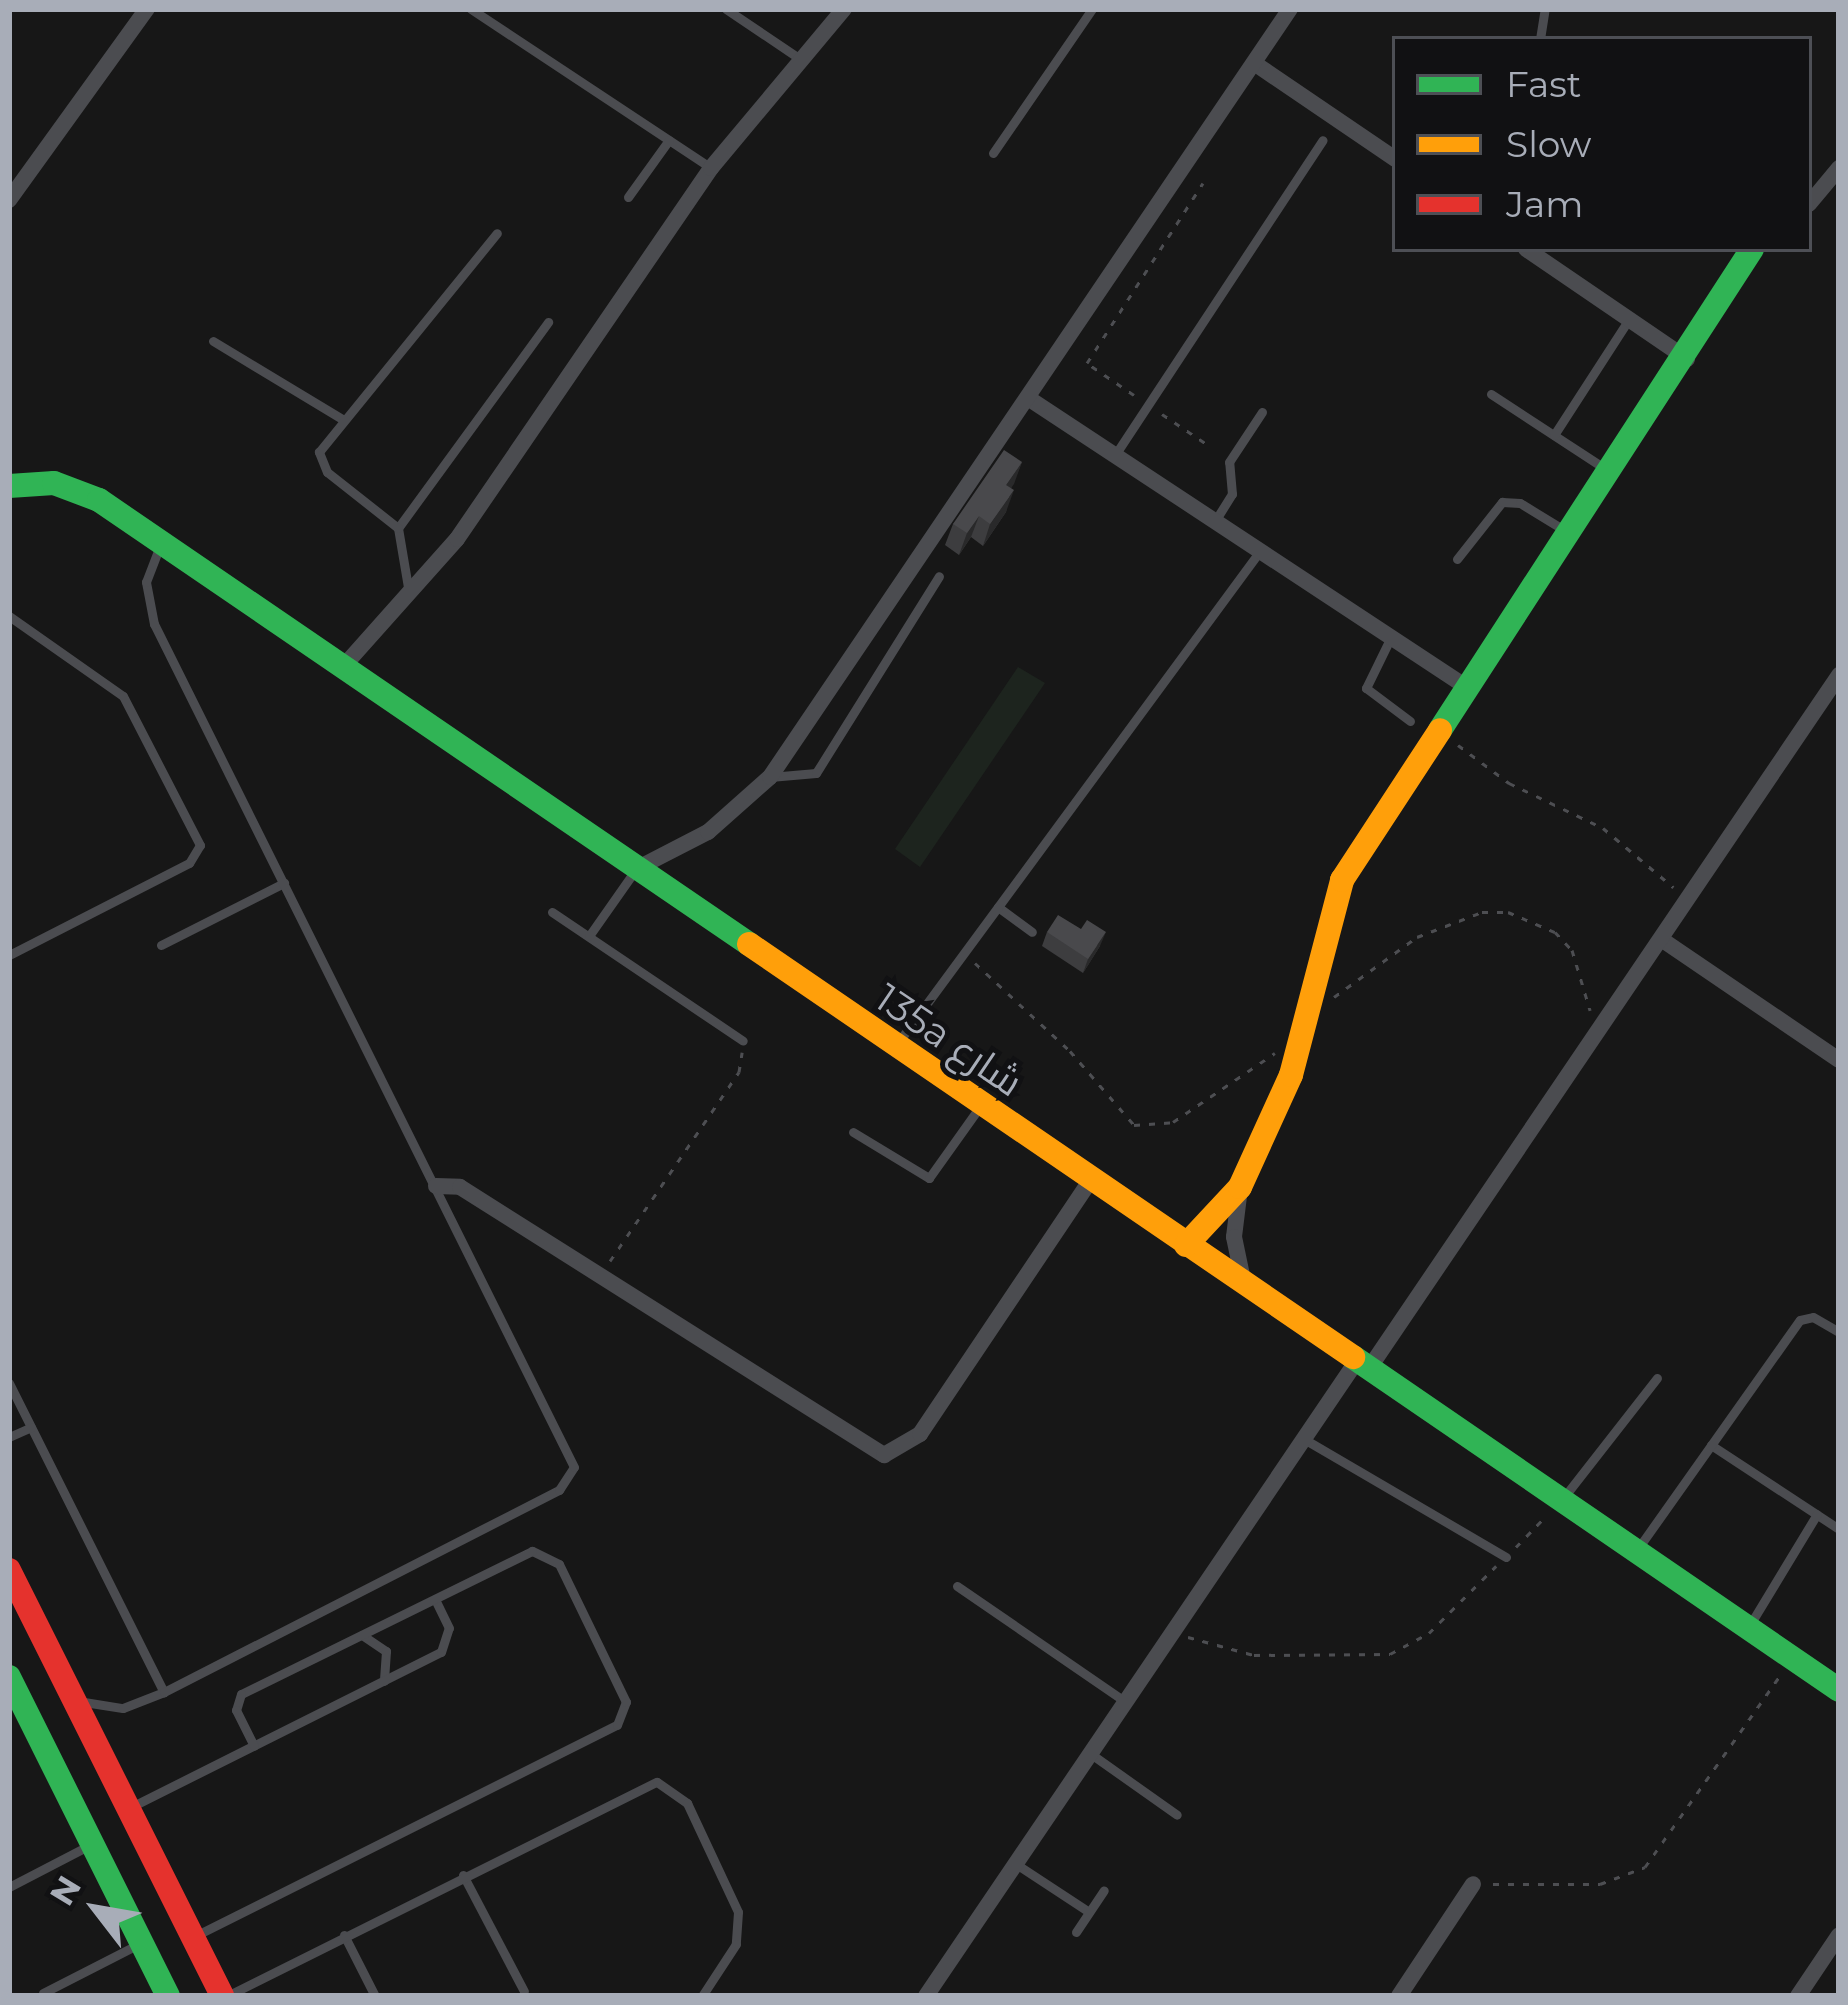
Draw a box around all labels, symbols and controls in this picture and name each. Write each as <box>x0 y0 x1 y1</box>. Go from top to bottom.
legend <box>1392 36 1812 252</box>
text: Fast <box>1506 62 1581 106</box>
text: Slow <box>1506 122 1592 166</box>
text: Jam <box>1506 182 1583 226</box>
street label: 135a شارع <box>867 974 1031 1106</box>
north arrow <box>36 1849 156 1969</box>
text: N <box>41 1869 89 1912</box>

